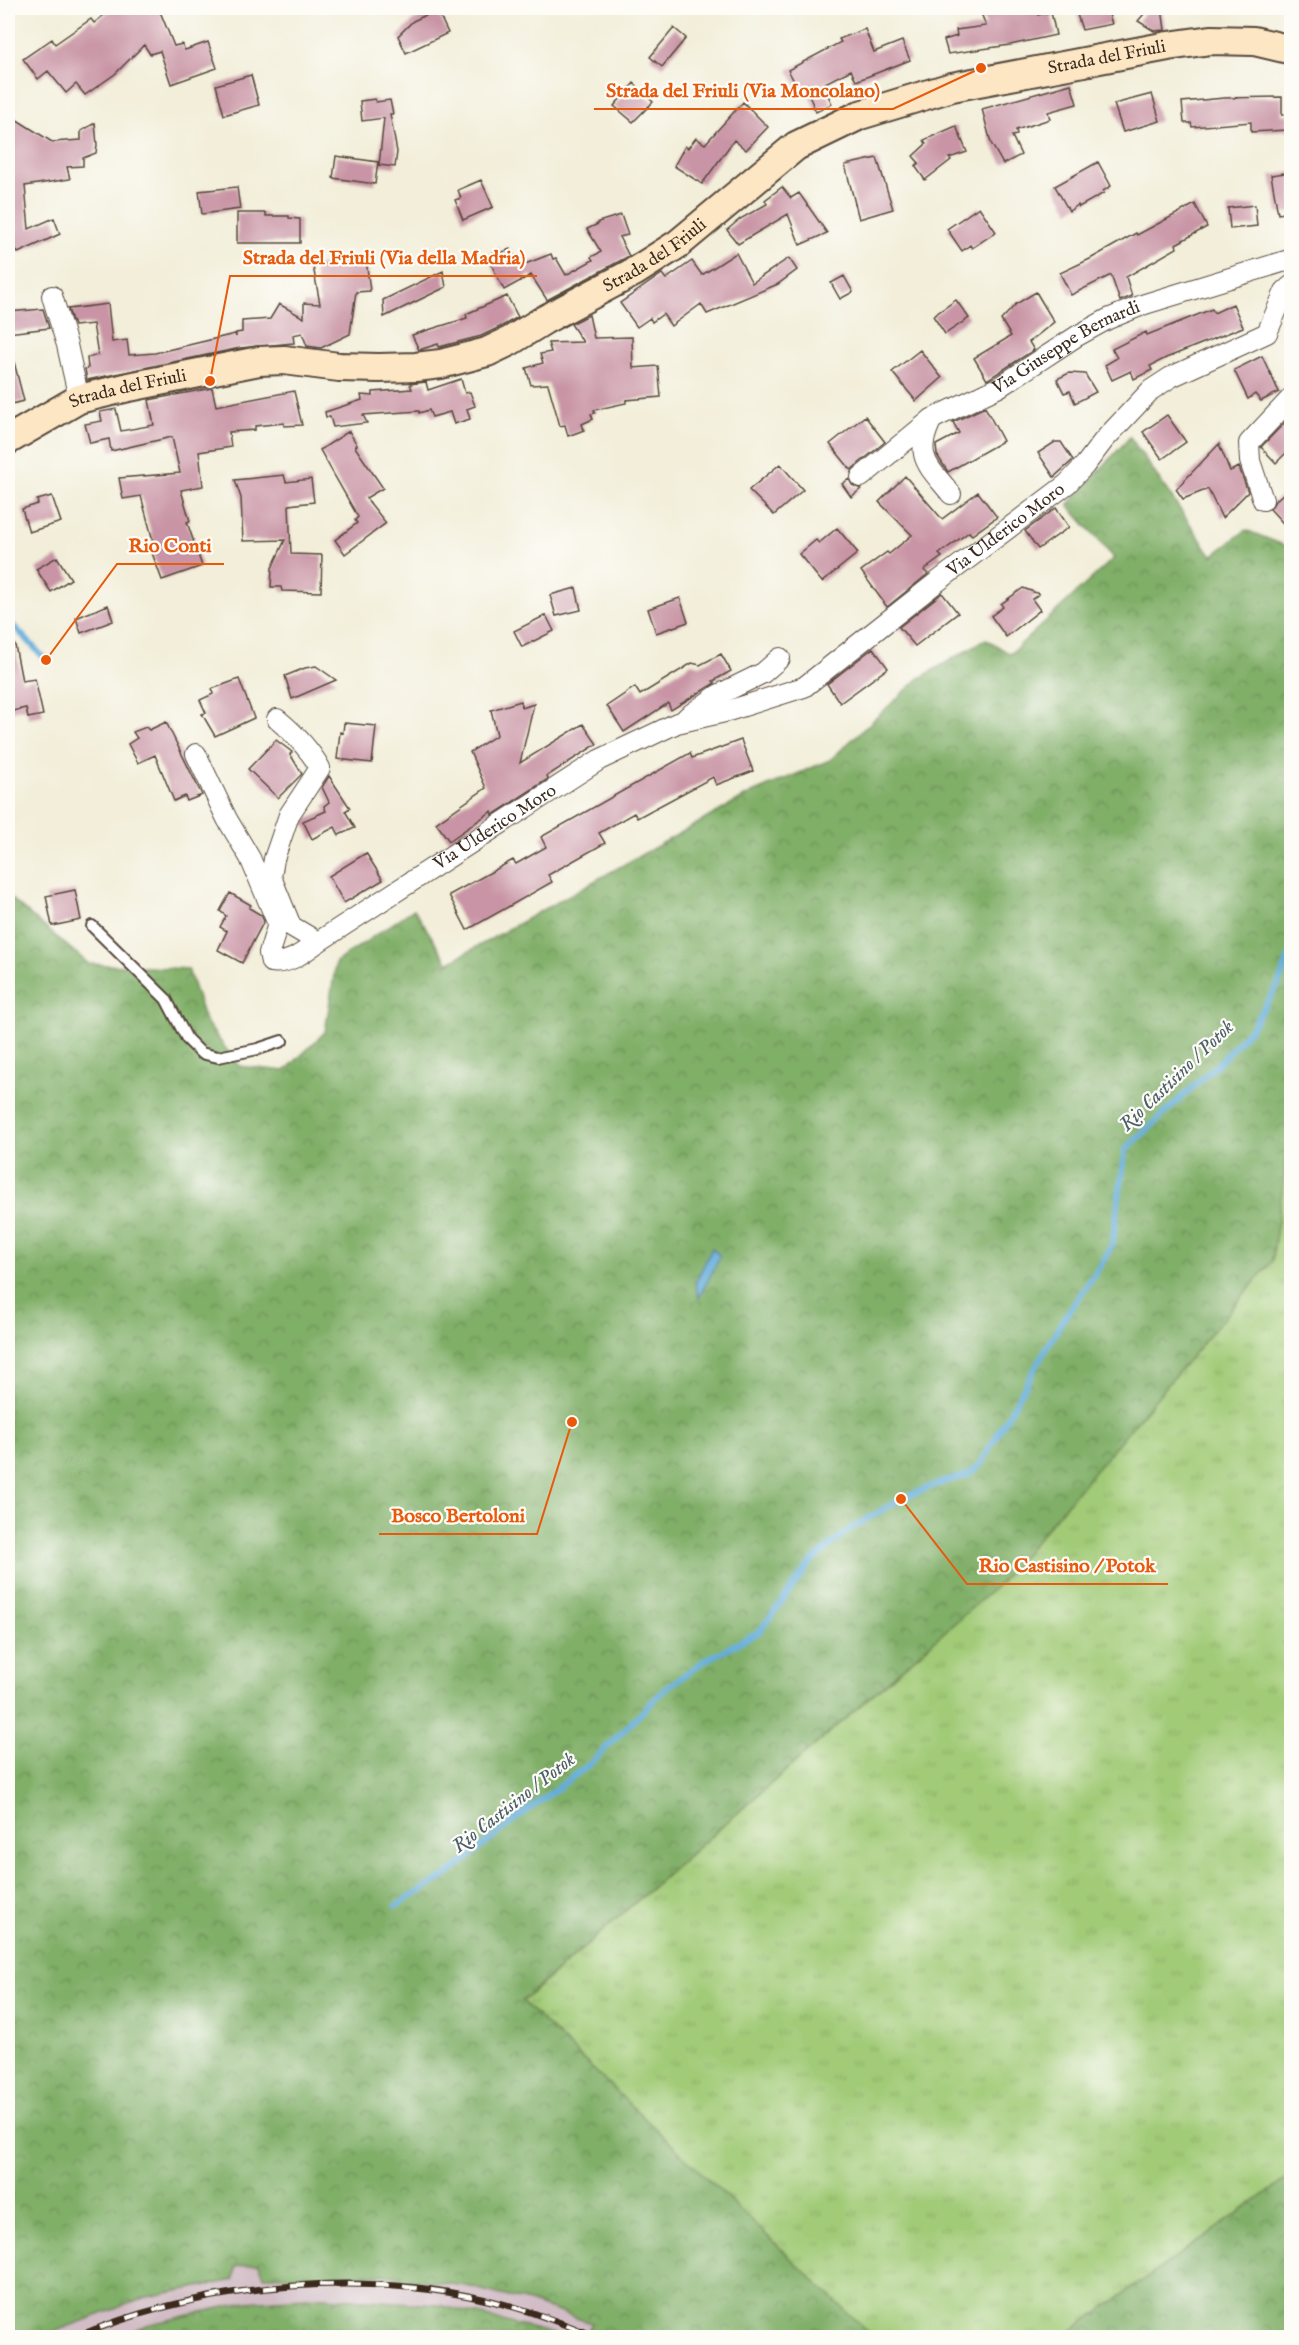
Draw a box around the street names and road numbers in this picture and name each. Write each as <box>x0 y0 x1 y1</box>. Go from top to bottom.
street label: Strada del Friuli <box>1046 35 1168 80</box>
street label: Strada del Friuli <box>599 213 712 298</box>
street label: Via Giuseppe Bernardi <box>988 296 1144 400</box>
street label: Strada del Friuli <box>65 364 189 414</box>
street label: Via Ulderico Moro <box>942 478 1070 582</box>
street label: Via Ulderico Moro <box>429 779 561 876</box>

